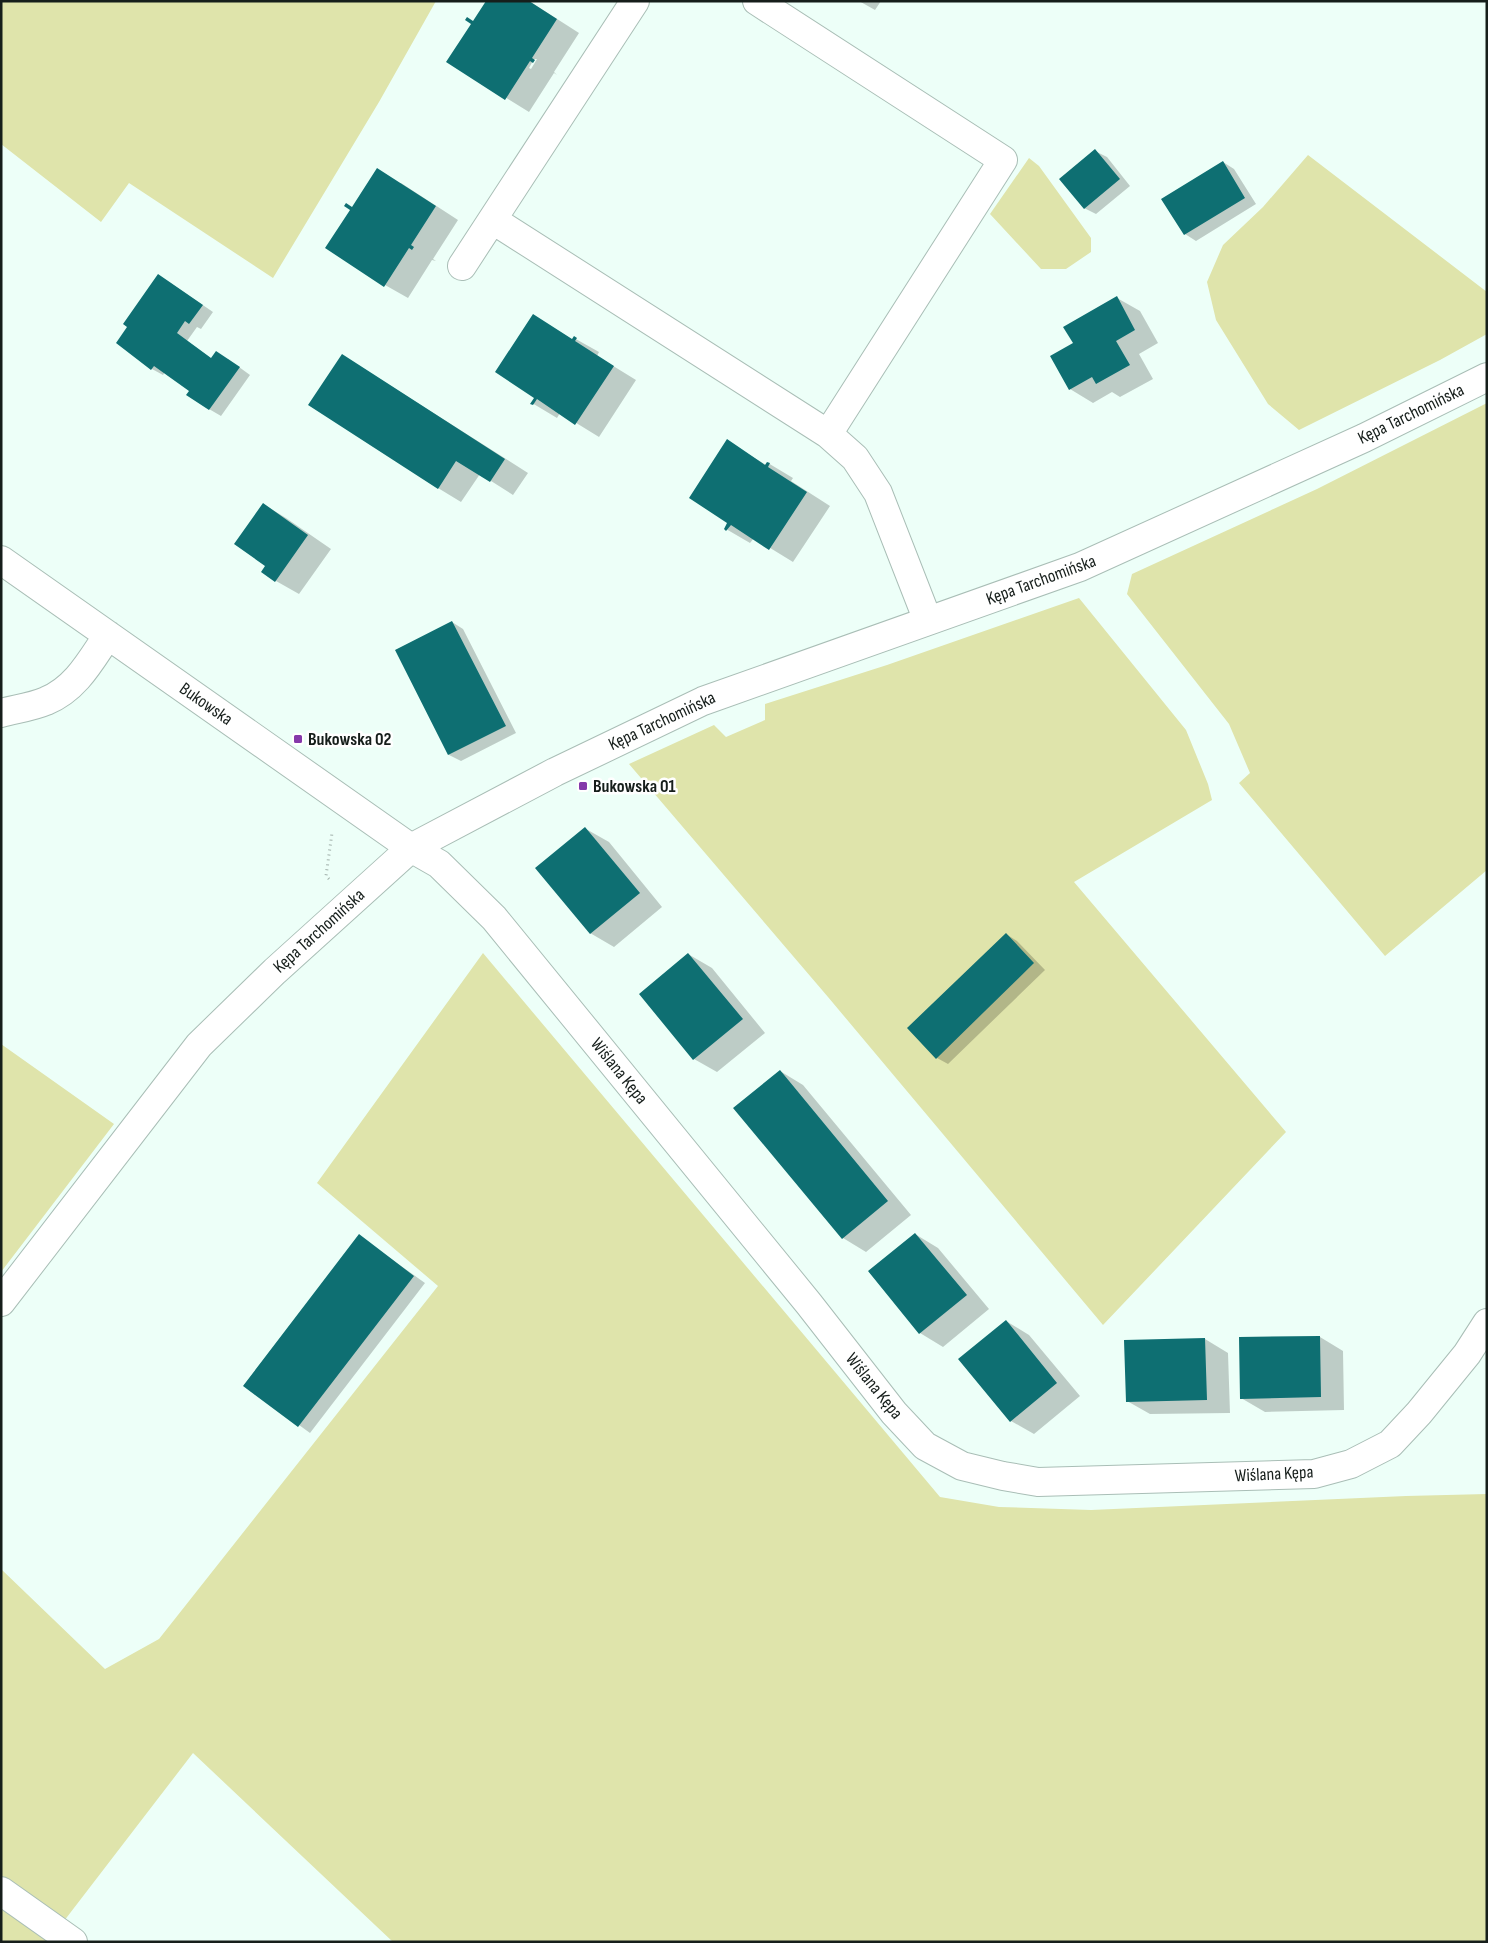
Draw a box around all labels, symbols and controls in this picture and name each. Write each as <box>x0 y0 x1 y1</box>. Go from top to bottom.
street label: Kępa Tarchomińska <box>1354 379 1468 449</box>
street label: Kępa Tarchomińska <box>983 550 1099 610</box>
street label: Bukowska <box>175 678 237 730</box>
street label: Kępa Tarchomińska <box>605 687 719 755</box>
place label: Bukowska 02 <box>308 729 391 750</box>
marker: Bukowska 02 <box>292 733 304 745</box>
place label: Bukowska 01 <box>593 776 676 797</box>
marker: Bukowska 01 <box>577 780 589 792</box>
street label: Kępa Tarchomińska <box>269 885 369 977</box>
street label: Wiślana Kępa <box>586 1034 652 1108</box>
street label: Wiślana Kępa <box>841 1349 907 1423</box>
street label: Wiślana Kępa <box>1234 1461 1314 1487</box>

